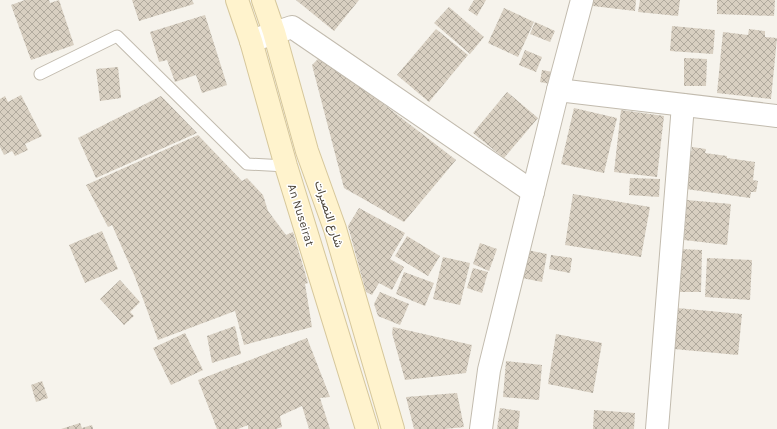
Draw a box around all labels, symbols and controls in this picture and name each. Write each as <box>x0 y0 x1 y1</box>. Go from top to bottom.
street label: شارع النصيرات <box>310 179 346 250</box>
street label: An Nuseirat <box>285 182 317 248</box>

